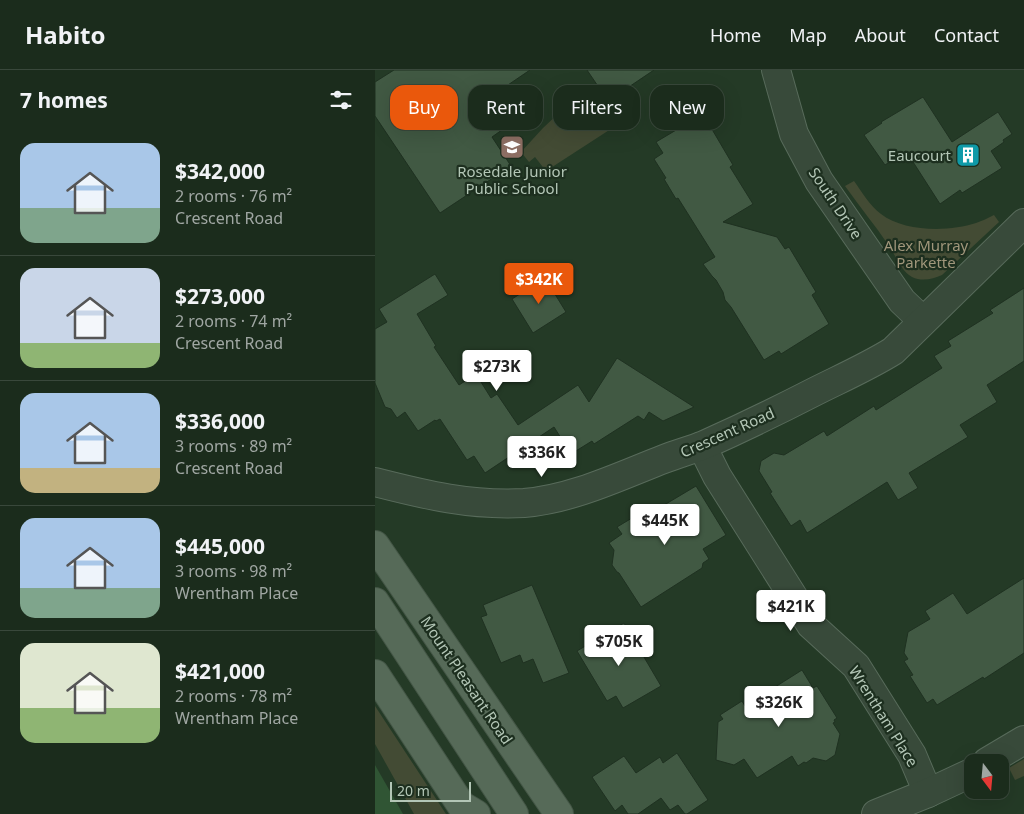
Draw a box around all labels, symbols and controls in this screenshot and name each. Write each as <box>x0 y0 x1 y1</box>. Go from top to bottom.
text: Habito <box>25 18 106 51</box>
text: Home <box>710 23 761 47</box>
text: Map <box>789 23 827 47</box>
text: About <box>855 23 906 47</box>
text: Contact <box>934 23 999 47</box>
chip: Buy <box>390 85 458 130</box>
chip: Rent <box>468 85 543 130</box>
chip: Filters <box>553 85 640 130</box>
chip: New <box>650 85 724 130</box>
text: 7 homes <box>20 86 108 114</box>
icon: filters <box>327 86 355 114</box>
school or university icon: Rosedale Junior Public School <box>499 134 525 160</box>
building icon: Eaucourt <box>955 142 981 168</box>
place label: Eaucourt <box>888 145 952 165</box>
text: $342,000 <box>175 157 265 185</box>
place label: Rosedale Junior Public School <box>457 161 567 198</box>
icon: home <box>60 163 120 223</box>
street label: South Drive <box>805 163 867 243</box>
text: 2 rooms · 76 m² <box>175 185 292 207</box>
text: Crescent Road <box>175 207 283 229</box>
park label: Alex Murray Parkette <box>884 235 969 272</box>
pin: $342K <box>504 262 574 305</box>
text: $342K <box>515 268 563 290</box>
text: $273,000 <box>175 282 265 310</box>
icon: home <box>60 288 120 348</box>
text: 2 rooms · 74 m² <box>175 310 292 332</box>
text: Crescent Road <box>175 332 283 354</box>
pin: $273K <box>462 350 532 392</box>
text: $273K <box>473 355 521 377</box>
street label: Crescent Road <box>677 402 777 462</box>
text: $336,000 <box>175 407 265 435</box>
icon: home <box>60 413 120 473</box>
text: 3 rooms · 89 m² <box>175 435 292 457</box>
pin: $336K <box>507 436 577 478</box>
text: $336K <box>518 441 566 463</box>
text: Crescent Road <box>175 457 283 479</box>
pin: $445K <box>630 504 700 546</box>
text: $445K <box>641 509 689 531</box>
text: $445,000 <box>175 532 265 560</box>
icon: home <box>60 538 120 598</box>
text: 3 rooms · 98 m² <box>175 560 292 582</box>
text: Wrentham Place <box>175 582 298 604</box>
pin: $421K <box>756 590 826 632</box>
text: $421K <box>767 595 815 617</box>
street label: Mount Pleasant Road <box>417 612 517 748</box>
pin: $705K <box>584 624 654 667</box>
text: $705K <box>595 630 643 652</box>
text: $421,000 <box>175 657 265 685</box>
street label: Wrentham Place <box>845 662 923 770</box>
icon: home <box>60 663 120 723</box>
text: 2 rooms · 78 m² <box>175 685 292 707</box>
pin: $326K <box>744 686 814 728</box>
text: $326K <box>755 691 803 713</box>
text: Wrentham Place <box>175 707 298 729</box>
north arrow <box>964 754 1009 799</box>
map controls <box>964 754 1009 799</box>
scale bar <box>390 779 471 802</box>
text: 20 m <box>397 781 430 800</box>

